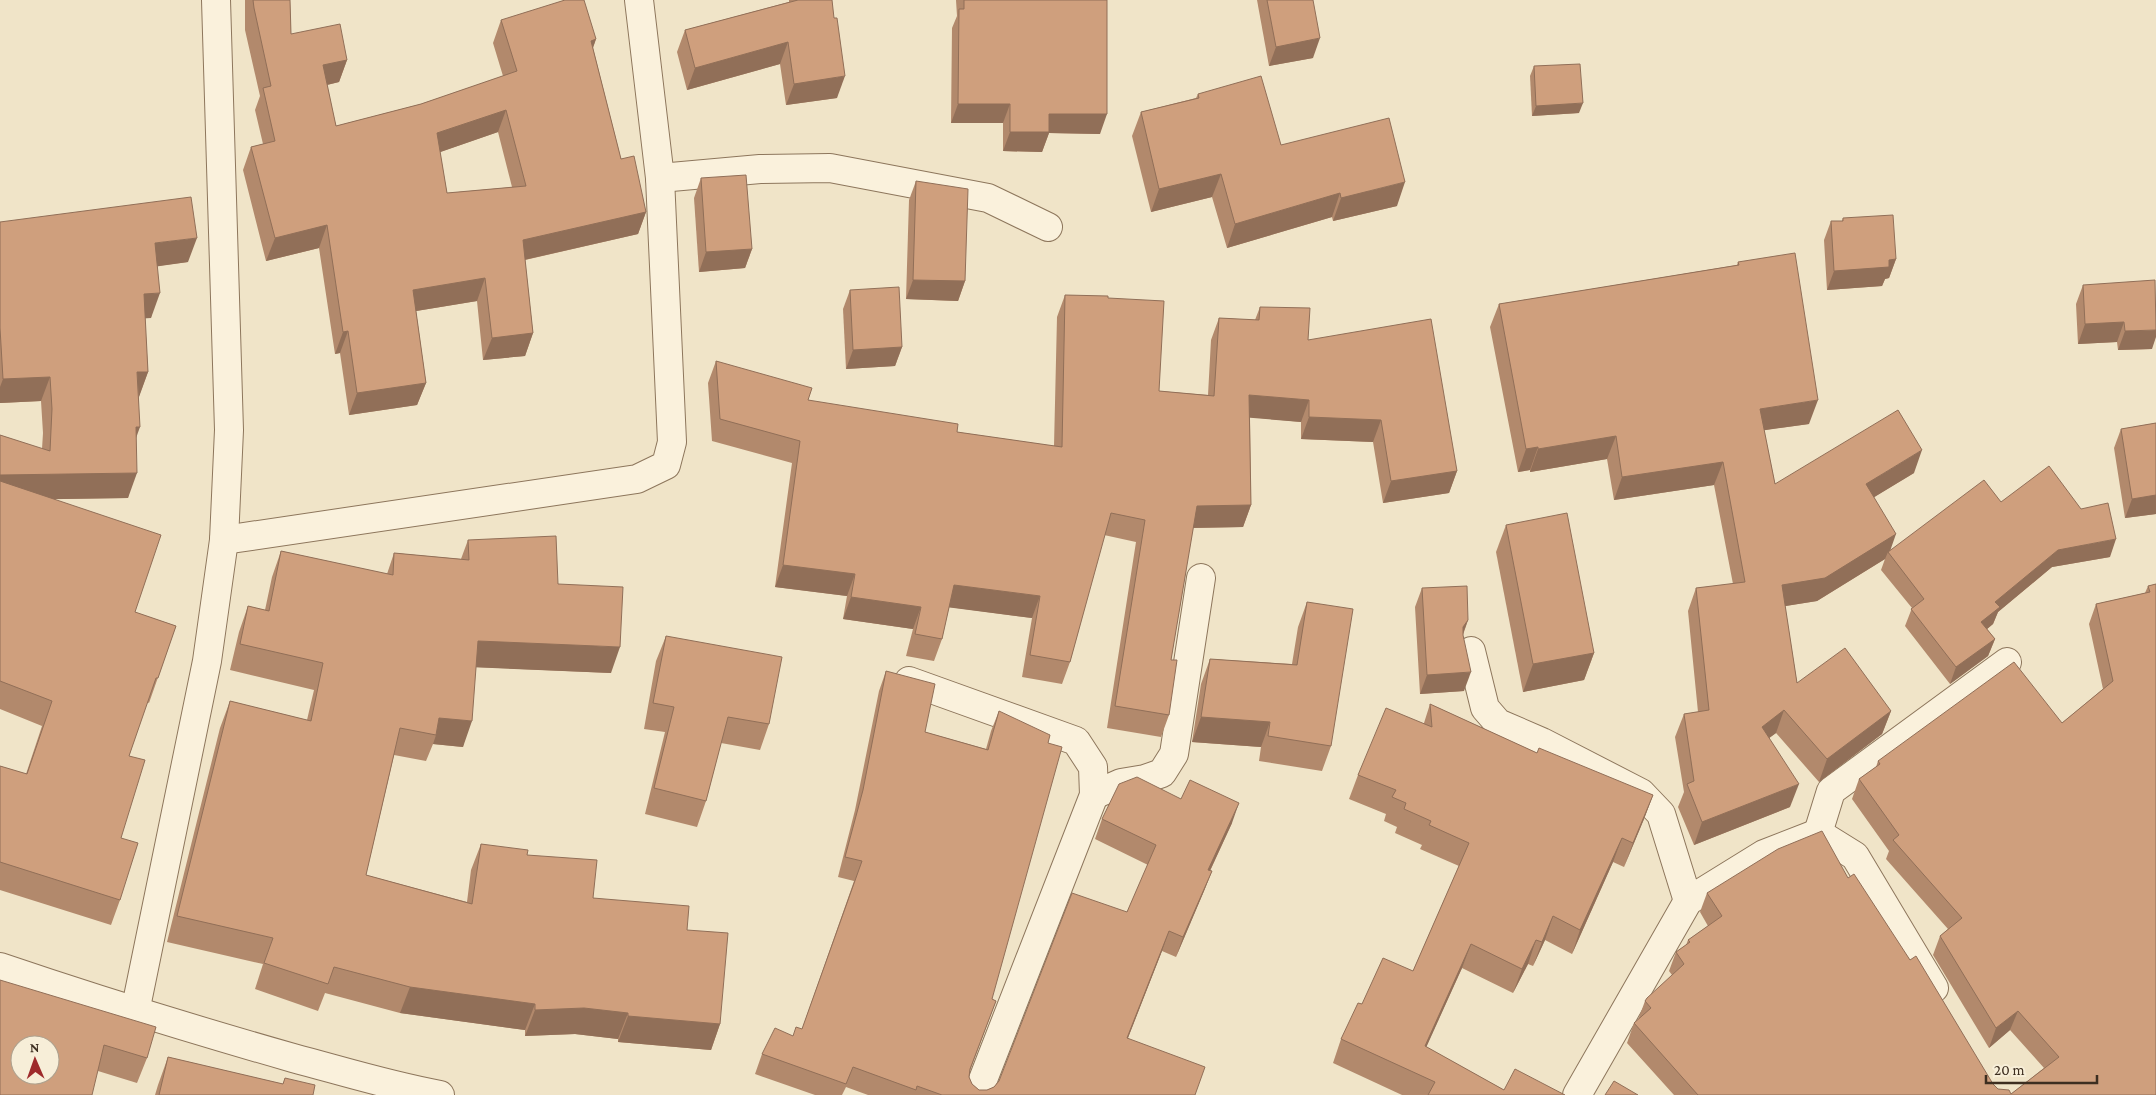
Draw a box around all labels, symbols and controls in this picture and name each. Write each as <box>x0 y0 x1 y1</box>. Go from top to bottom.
north arrow <box>10 1035 60 1085</box>
text: N <box>29 1039 40 1055</box>
scale bar <box>1986 1052 2097 1084</box>
text: 20 m <box>1994 1062 2025 1078</box>

